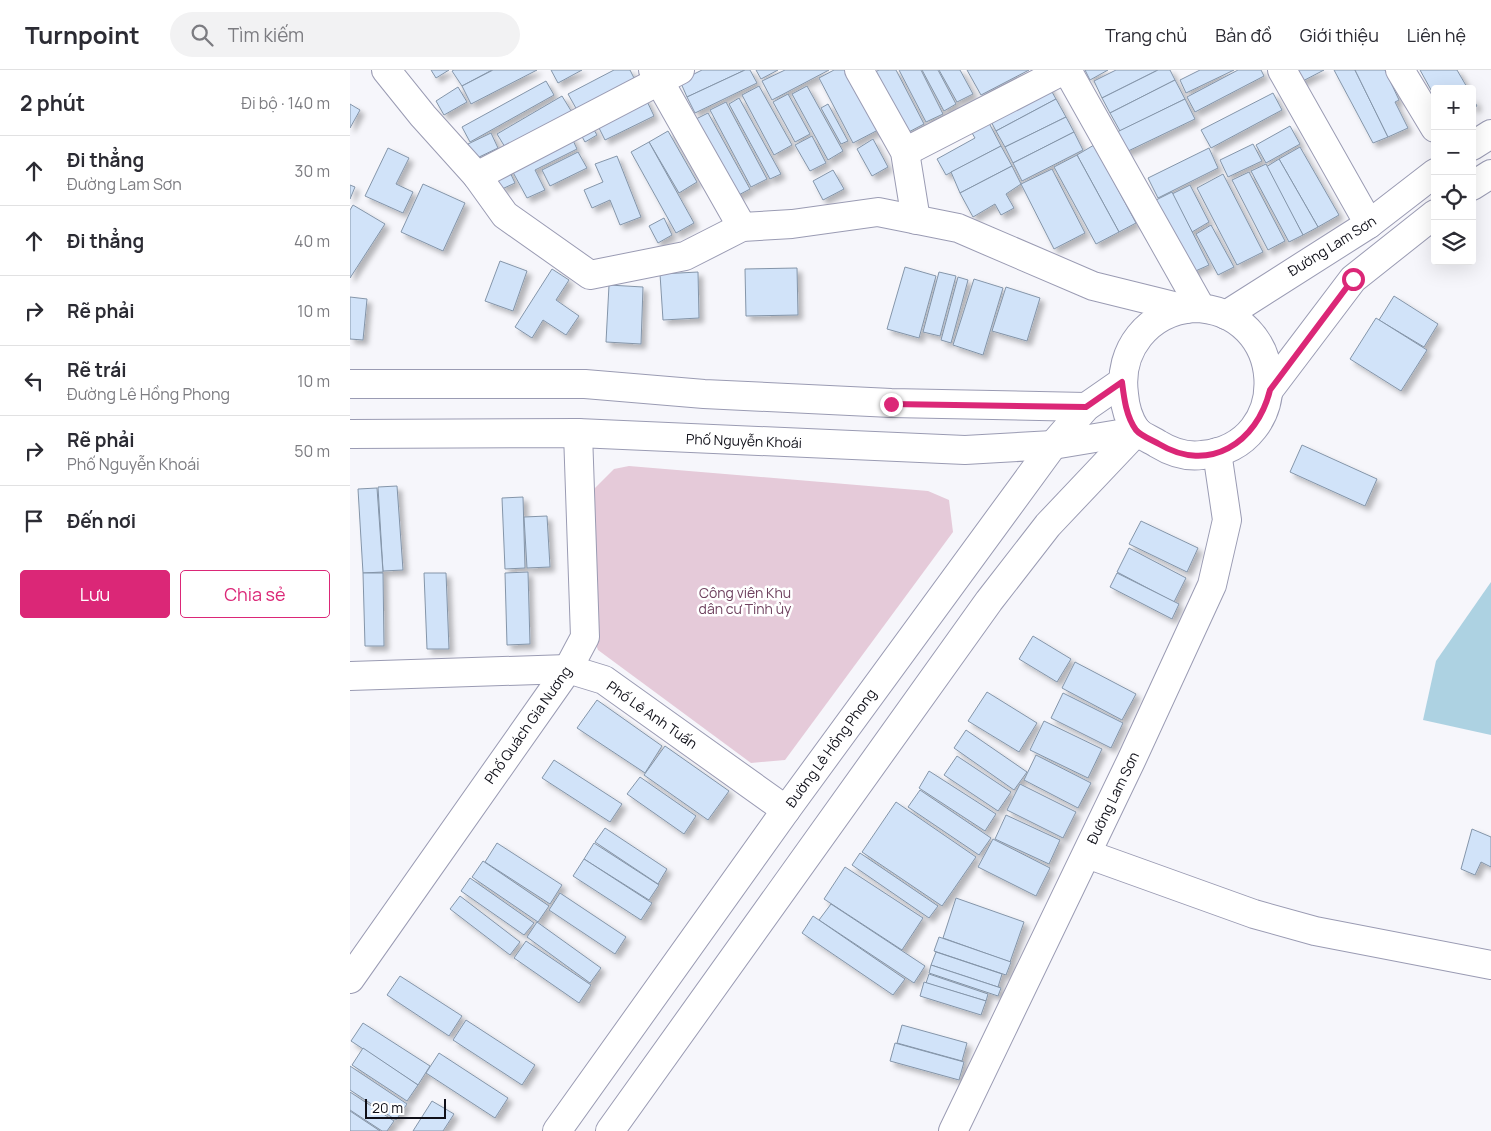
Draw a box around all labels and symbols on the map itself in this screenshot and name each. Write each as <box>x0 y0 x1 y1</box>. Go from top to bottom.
street label: Đường Lam Sơn <box>1284 211 1379 280</box>
route start <box>1342 268 1365 291</box>
route end <box>880 393 903 416</box>
street label: Phố Nguyễn Khoái <box>686 429 802 452</box>
park label: Công viên Khu dân cư Tỉnh ủy <box>699 583 792 618</box>
street label: Phố Quách Gia Nương <box>480 662 575 787</box>
street label: Phố Lê Anh Tuấn <box>603 676 701 753</box>
street label: Đường Lê Hồng Phong <box>781 684 880 811</box>
street label: Đường Lam Sơn <box>1082 749 1143 847</box>
scale bar <box>365 1096 446 1119</box>

